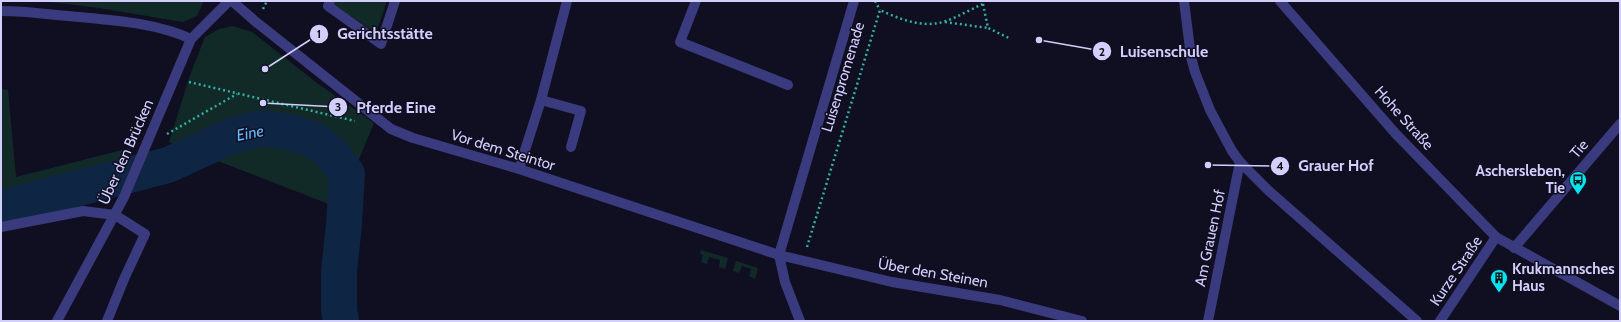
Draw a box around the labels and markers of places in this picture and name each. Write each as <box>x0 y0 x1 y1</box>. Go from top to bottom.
callout: Gerichtsstätte <box>309 20 441 48</box>
callout: Luisenschule <box>1092 37 1216 65</box>
callout: Pferde Eine <box>328 93 443 121</box>
callout: Grauer Hof <box>1270 152 1382 180</box>
place label: Aschersleben, Tie <box>1476 162 1565 197</box>
bus stop icon: Aschersleben, Tie <box>1568 170 1588 195</box>
place label: Krukmannsches Haus <box>1512 260 1614 295</box>
building icon: Krukmannsches Haus <box>1489 268 1509 293</box>

